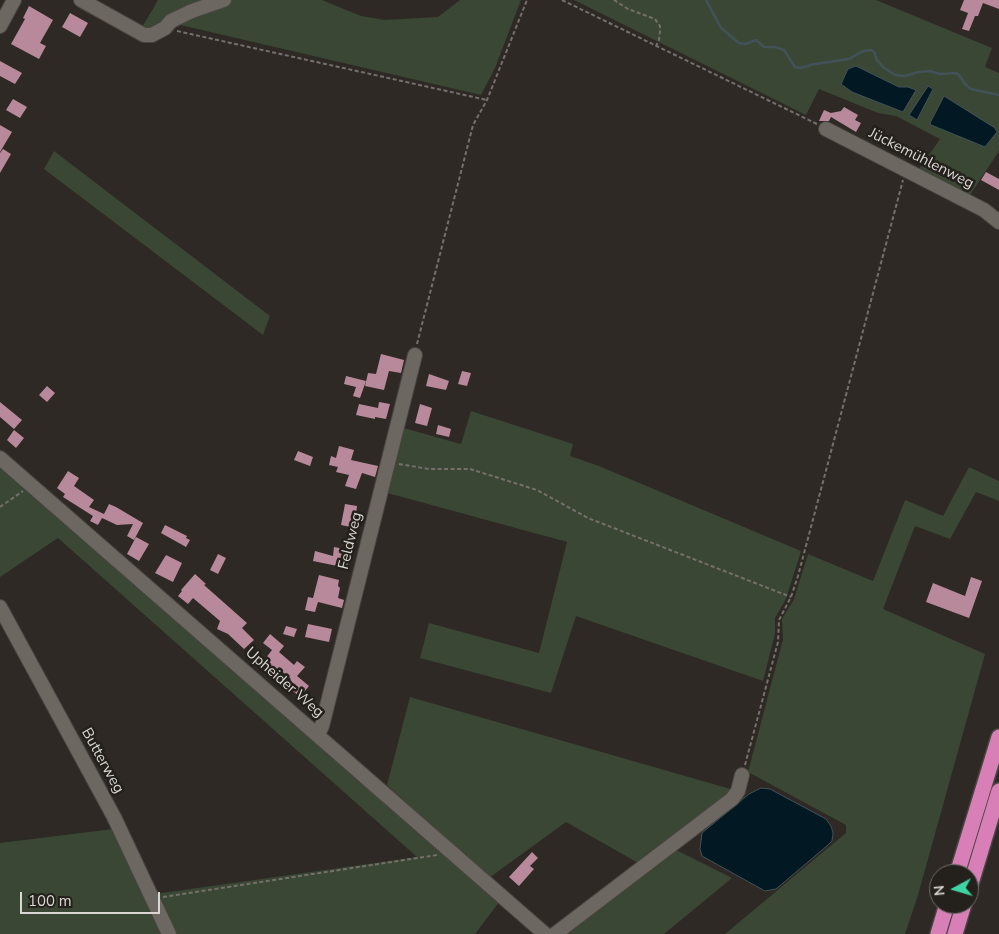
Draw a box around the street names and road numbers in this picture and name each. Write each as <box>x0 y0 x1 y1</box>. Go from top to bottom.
street label: Jückemühlenweg <box>866 125 976 193</box>
street label: Feldweg <box>335 511 367 571</box>
street label: Upheider Weg <box>241 644 327 722</box>
street label: Butterweg <box>77 725 127 797</box>

